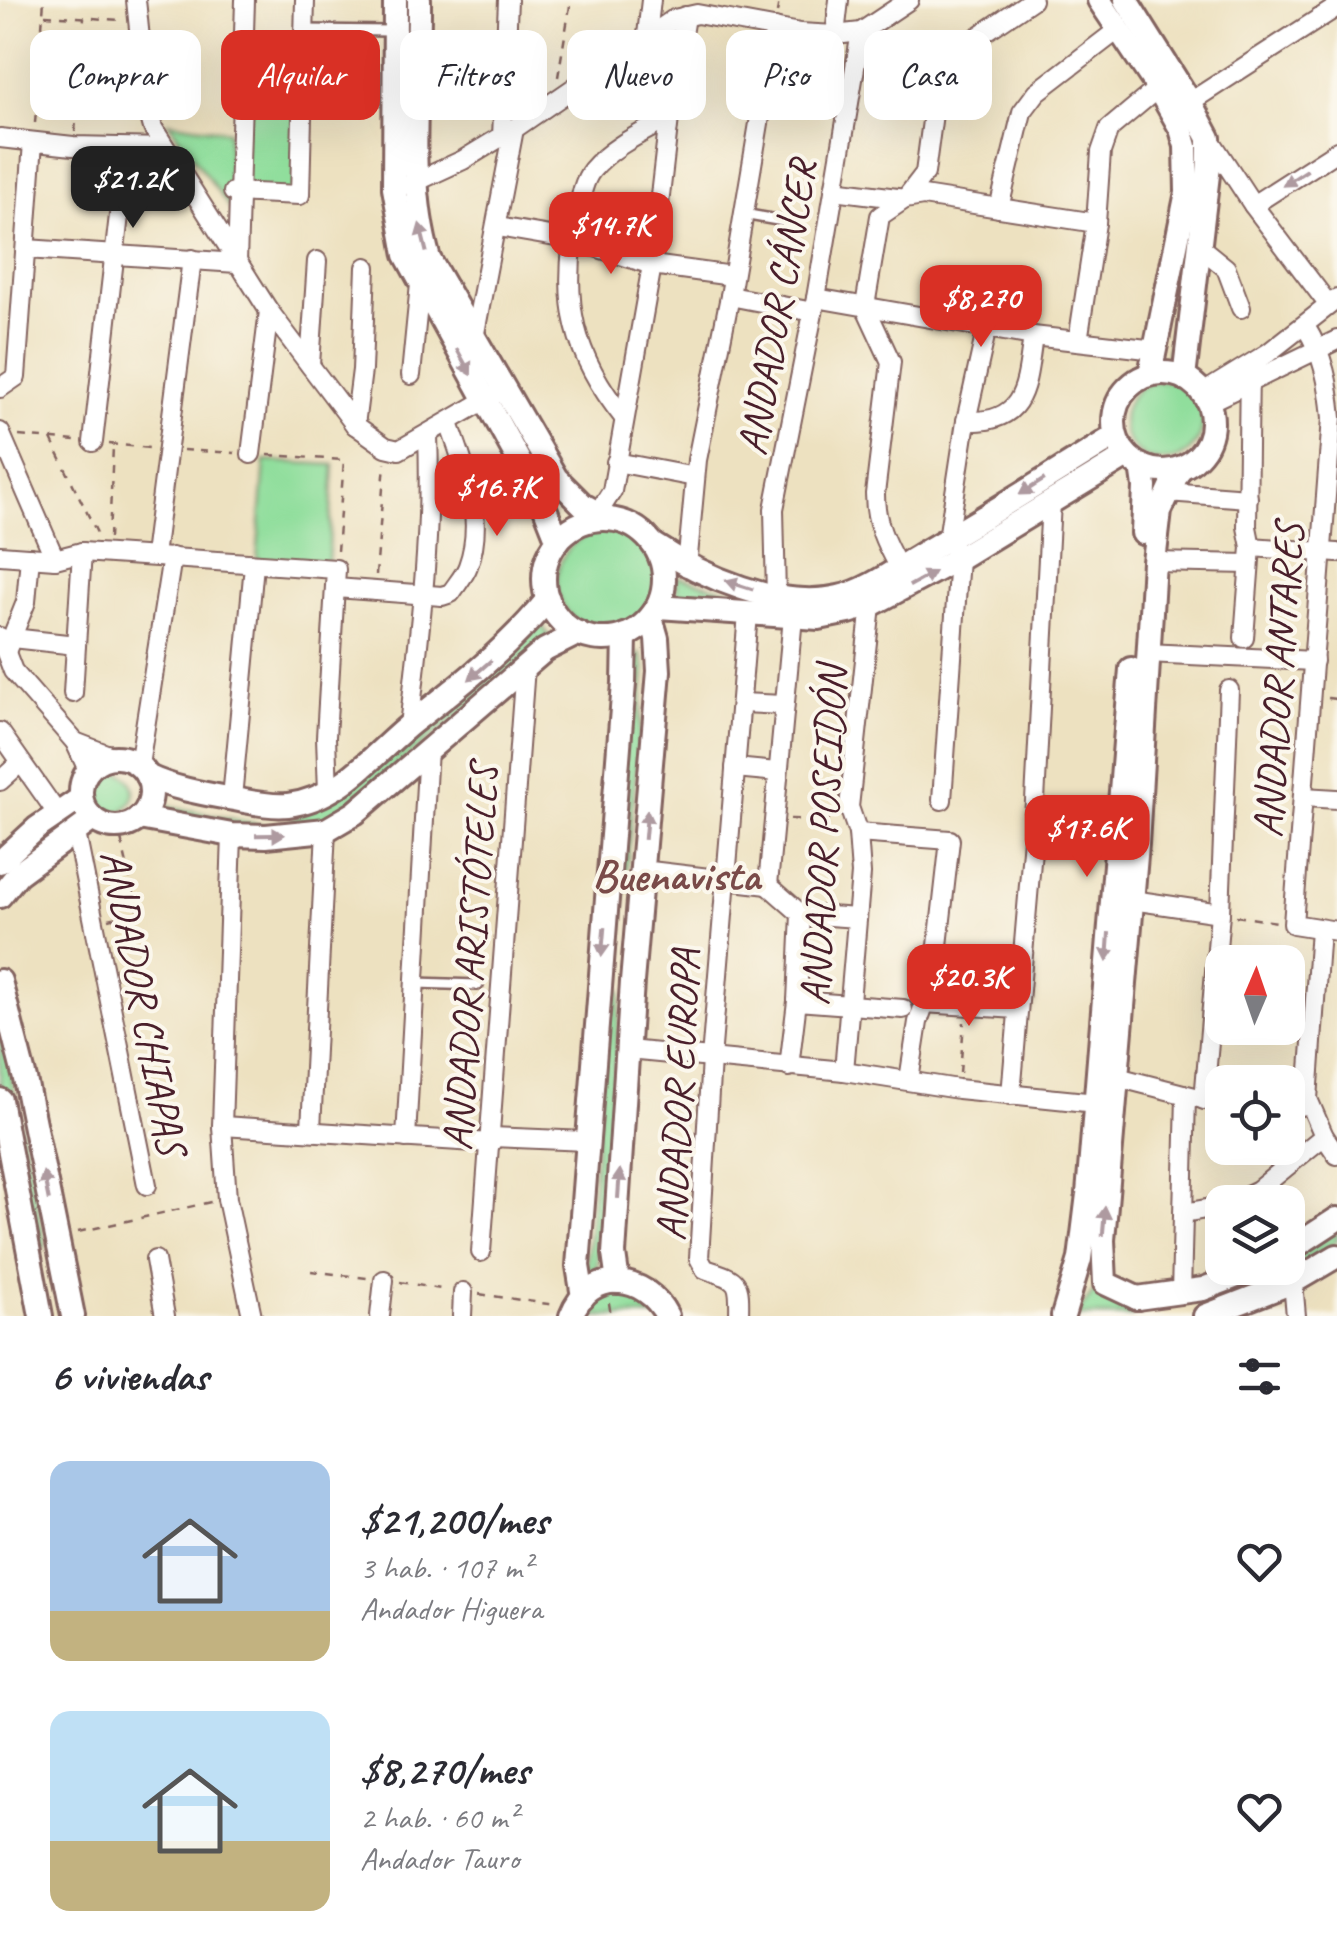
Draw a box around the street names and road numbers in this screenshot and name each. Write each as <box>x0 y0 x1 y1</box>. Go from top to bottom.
street label: ANDADOR CÁNCER <box>725 152 830 459</box>
street label: ANDADOR ANTARES <box>1241 516 1316 839</box>
street label: ANDADOR POSEIDÓN <box>788 660 859 1007</box>
street label: ANDADOR ARISTÓTELES <box>431 757 511 1152</box>
street label: ANDADOR CHIAPAS <box>88 846 200 1164</box>
street label: ANDADOR EUROPA <box>644 946 713 1242</box>

